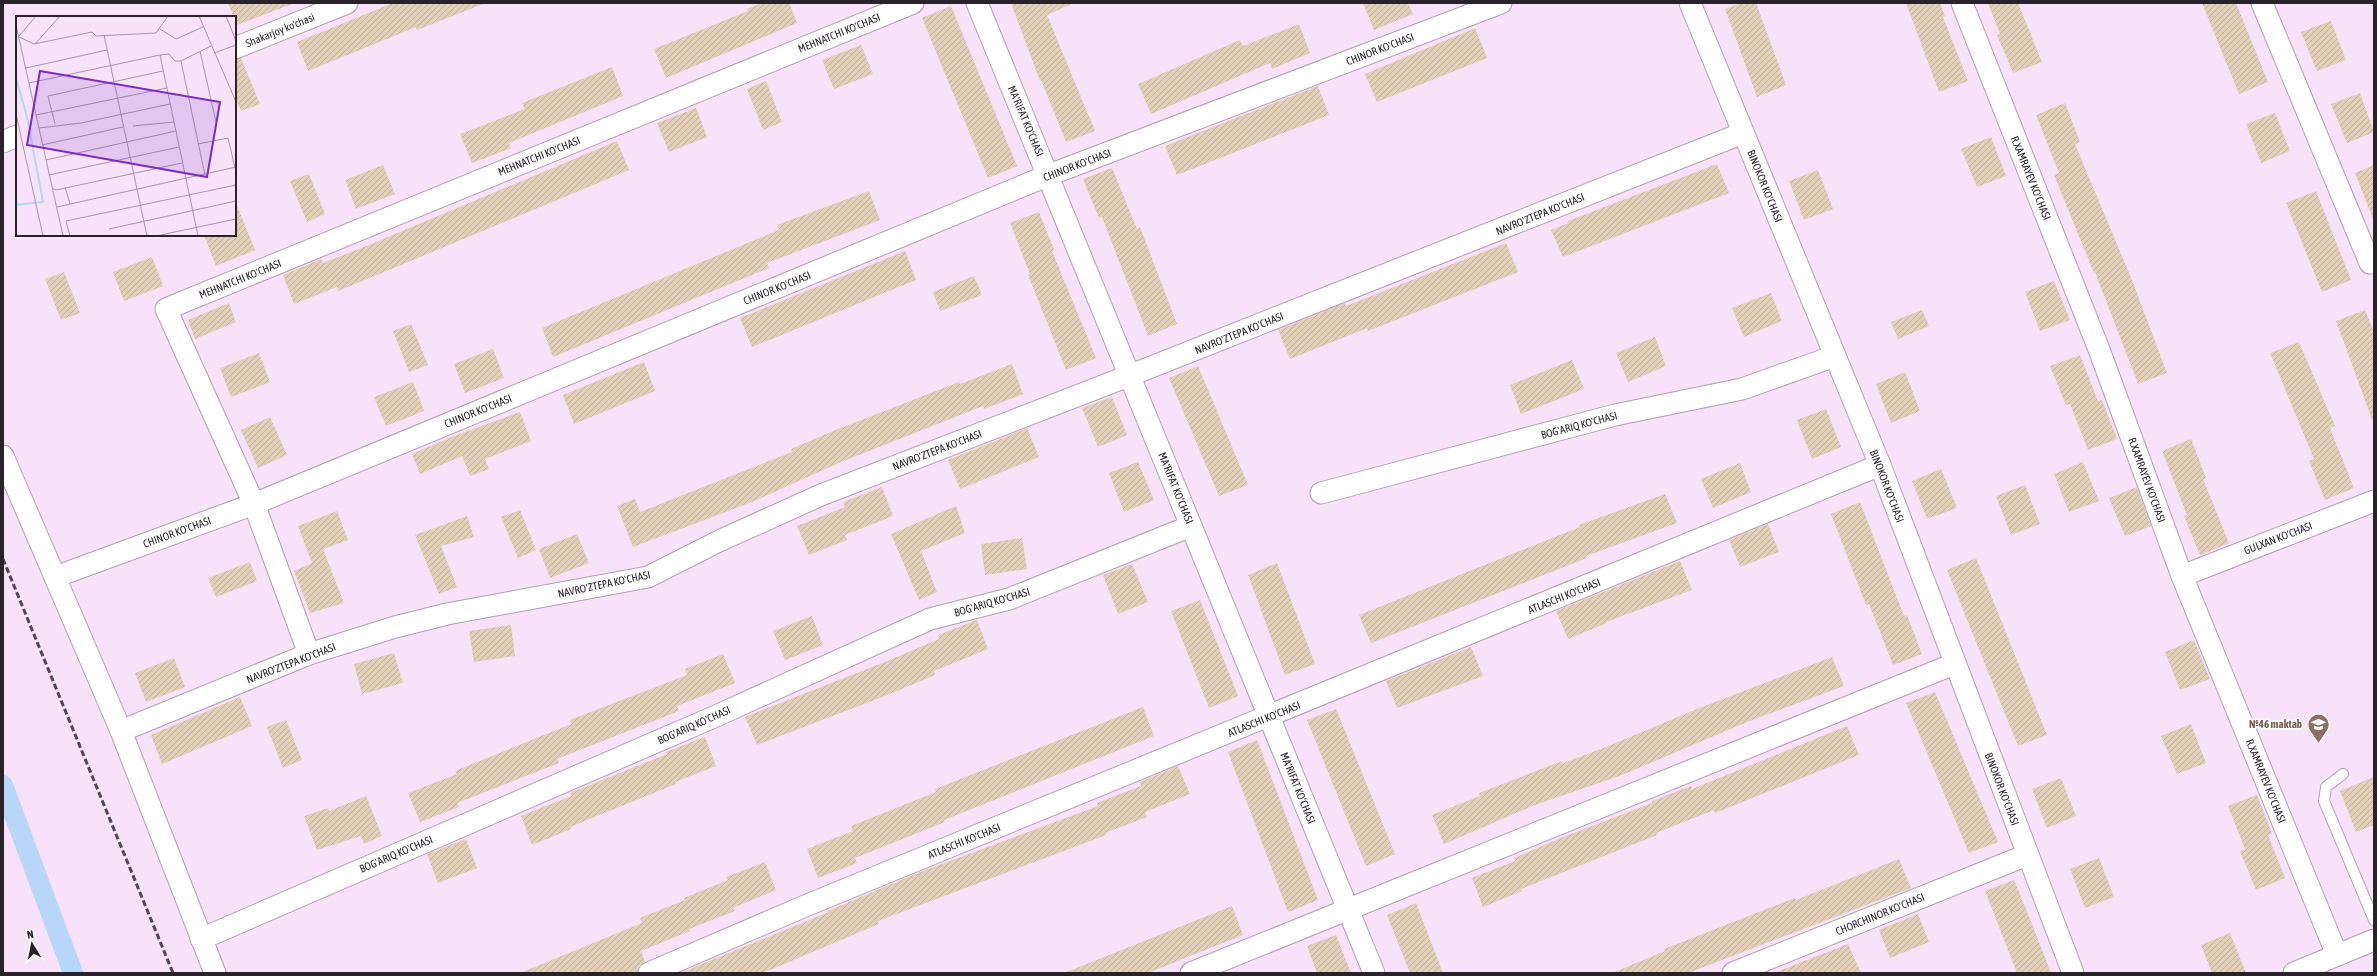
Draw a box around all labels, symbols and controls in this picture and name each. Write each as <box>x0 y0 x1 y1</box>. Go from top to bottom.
street label: Shakarjoy ko'chasi <box>244 11 316 49</box>
street label: MEHNATCHI KO'CHASI <box>796 11 882 55</box>
inset map <box>16 16 236 236</box>
street label: CHINOR KO'CHASI <box>1344 31 1416 67</box>
street label: MA'RIFAT KO'CHASI <box>1006 84 1046 158</box>
street label: MEHNATCHI KO'CHASI <box>496 134 582 178</box>
street label: R.XAMRAYEV KO'CHASI <box>2009 134 2053 222</box>
street label: CHINOR KO'CHASI <box>1041 147 1113 183</box>
street label: BINOKOR KO'CHASI <box>1745 148 1785 224</box>
street label: NAVRO'ZTEPA KO'CHASI <box>1494 191 1586 237</box>
street label: MEHNATCHI KO'CHASI <box>197 257 283 301</box>
street label: CHINOR KO'CHASI <box>742 269 812 307</box>
street label: NAVRO'ZTEPA KO'CHASI <box>1193 310 1285 356</box>
street label: CHINOR KO'CHASI <box>443 392 513 430</box>
street label: BOG'ARIQ KO'CHASI <box>1540 409 1618 441</box>
street label: NAVRO'ZTEPA KO'CHASI <box>891 427 983 473</box>
street label: R.XAMRAYEV KO'CHASI <box>2126 436 2168 524</box>
street label: BINOKOR KO'CHASI <box>1868 448 1906 524</box>
street label: MA'RIFAT KO'CHASI <box>1156 451 1196 525</box>
street label: CHINOR KO'CHASI <box>141 514 213 550</box>
street label: GULXAN KO'CHASI <box>2242 519 2314 557</box>
street label: NAVRO'ZTEPA KO'CHASI <box>557 568 651 600</box>
street label: ATLASCHI KO'CHASI <box>1526 576 1602 616</box>
street label: BOG'ARIQ KO'CHASI <box>953 585 1031 619</box>
street label: NAVRO'ZTEPA KO'CHASI <box>245 640 337 686</box>
street label: ATLASCHI KO'CHASI <box>1226 699 1302 739</box>
street label: BOG'ARIQ KO'CHASI <box>656 704 732 746</box>
school or university icon: №46 maktab <box>2305 711 2331 744</box>
place label: №46 maktab <box>2249 718 2302 730</box>
street label: R.XAMRAYEV KO'CHASI <box>2244 737 2288 825</box>
street label: MA'RIFAT KO'CHASI <box>1278 751 1318 825</box>
street label: BINOKOR KO'CHASI <box>1983 751 2021 827</box>
street label: ATLASCHI KO'CHASI <box>926 821 1002 861</box>
street label: BOG'ARIQ KO'CHASI <box>358 833 434 875</box>
street label: CHORCHINOR KO'CHASI <box>1834 891 1926 937</box>
north arrow <box>12 924 52 964</box>
text: N <box>26 928 35 941</box>

